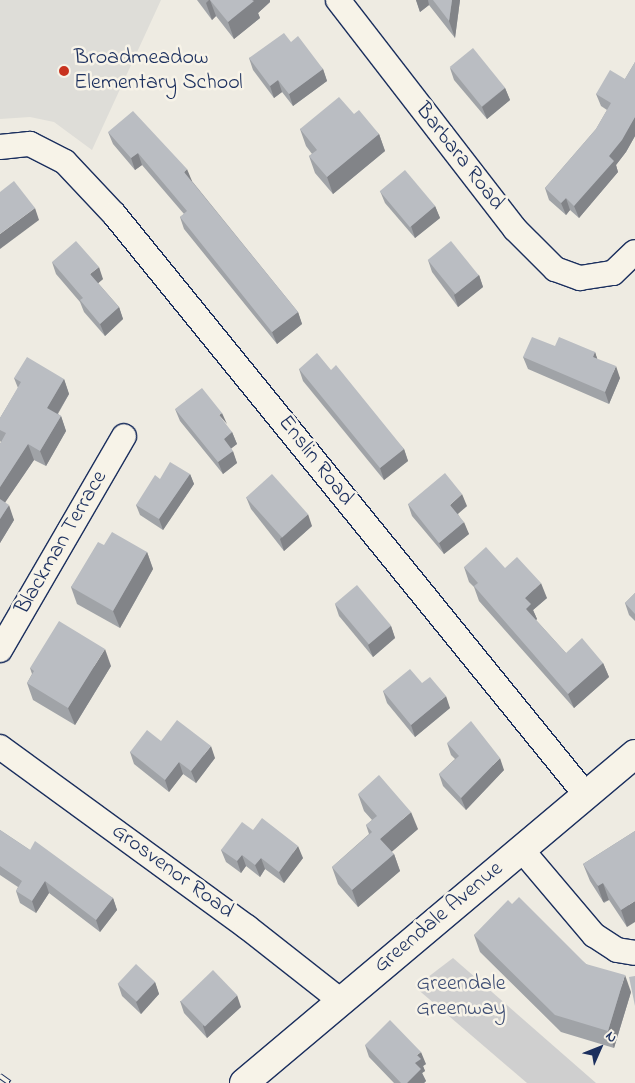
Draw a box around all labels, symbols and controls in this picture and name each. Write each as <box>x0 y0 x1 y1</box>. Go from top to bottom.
place label: Broadmeadow Elementary School <box>74 45 243 96</box>
marker: Broadmeadow Elementary School <box>58 65 70 77</box>
street label: Barbara Road <box>409 98 509 216</box>
street label: Enslin Road <box>272 411 358 511</box>
street label: Blackman Terrace <box>10 467 114 619</box>
street label: Grosvenor Road <box>106 819 238 925</box>
street label: Greendale Avenue <box>369 856 509 980</box>
park label: Greendale Greenway <box>416 971 506 1022</box>
north arrow <box>575 1023 625 1073</box>
text: N <box>600 1027 622 1048</box>

